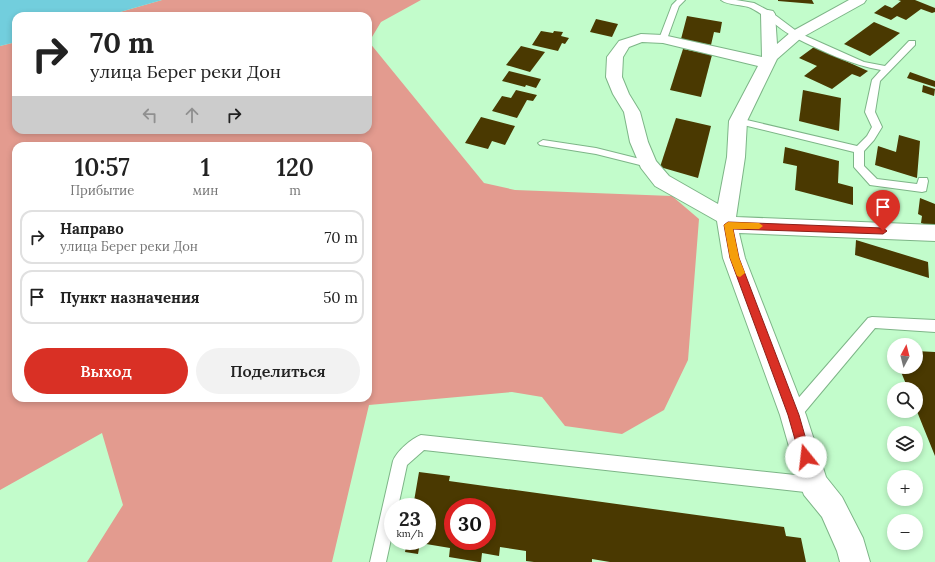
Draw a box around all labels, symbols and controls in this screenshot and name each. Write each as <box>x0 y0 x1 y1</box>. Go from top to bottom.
text: 70 m <box>90 25 154 61</box>
icon: right <box>24 28 76 80</box>
text: улица Берег реки Дон <box>90 60 281 83</box>
icon: left <box>139 104 161 126</box>
icon: ahead <box>181 104 203 126</box>
icon: right <box>223 104 245 126</box>
text: 10:57 <box>75 152 130 183</box>
text: 1 <box>201 152 210 183</box>
text: 120 <box>276 152 314 183</box>
text: Прибытие <box>70 182 134 199</box>
text: мин <box>192 182 218 199</box>
text: m <box>289 182 301 199</box>
pin <box>866 190 900 231</box>
icon: arrive <box>872 196 894 218</box>
text: Направо <box>60 219 124 238</box>
icon: right <box>26 226 48 248</box>
text: 70 m <box>324 228 358 247</box>
text: улица Берег реки Дон <box>60 238 198 255</box>
icon: arrive <box>26 286 48 308</box>
text: Пункт назначения <box>60 288 200 307</box>
text: 50 m <box>323 288 358 307</box>
north arrow <box>887 338 923 374</box>
map controls <box>887 338 923 550</box>
button: Выход <box>24 348 188 394</box>
button: Поделиться <box>196 348 360 394</box>
button: search <box>887 382 923 418</box>
button: layers <box>887 426 923 462</box>
position arrow <box>785 436 827 478</box>
button: + <box>887 470 923 506</box>
speed limit sign: 30 <box>444 498 496 550</box>
text: 23 <box>399 506 421 531</box>
button: − <box>887 514 923 550</box>
text: km/h <box>396 527 424 540</box>

